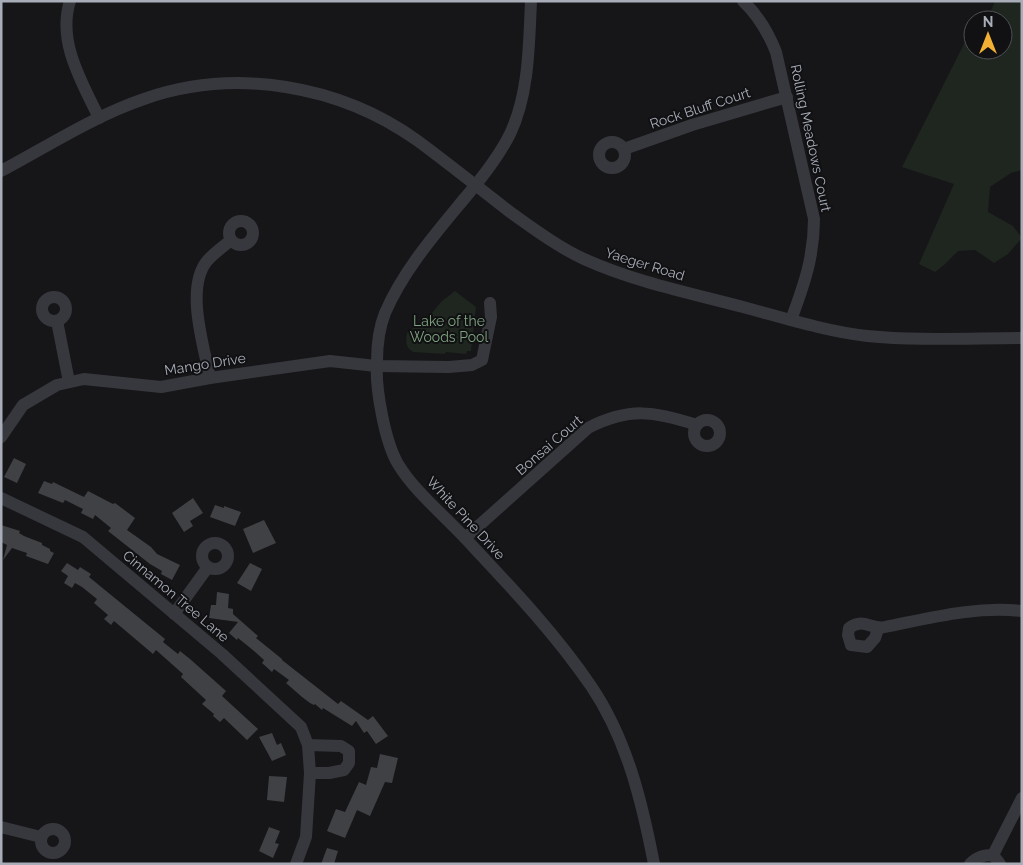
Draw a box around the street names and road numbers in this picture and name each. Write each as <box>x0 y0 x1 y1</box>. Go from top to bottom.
street label: Rolling Meadows Court <box>788 63 835 214</box>
street label: Rock Bluff Court <box>648 84 753 132</box>
street label: Yaeger Road <box>603 244 687 284</box>
street label: Mango Drive <box>163 350 247 378</box>
street label: Bonsai Court <box>513 412 586 478</box>
street label: White Pine Drive <box>424 473 508 563</box>
street label: Cinnamon Tree Lane <box>120 547 232 645</box>

